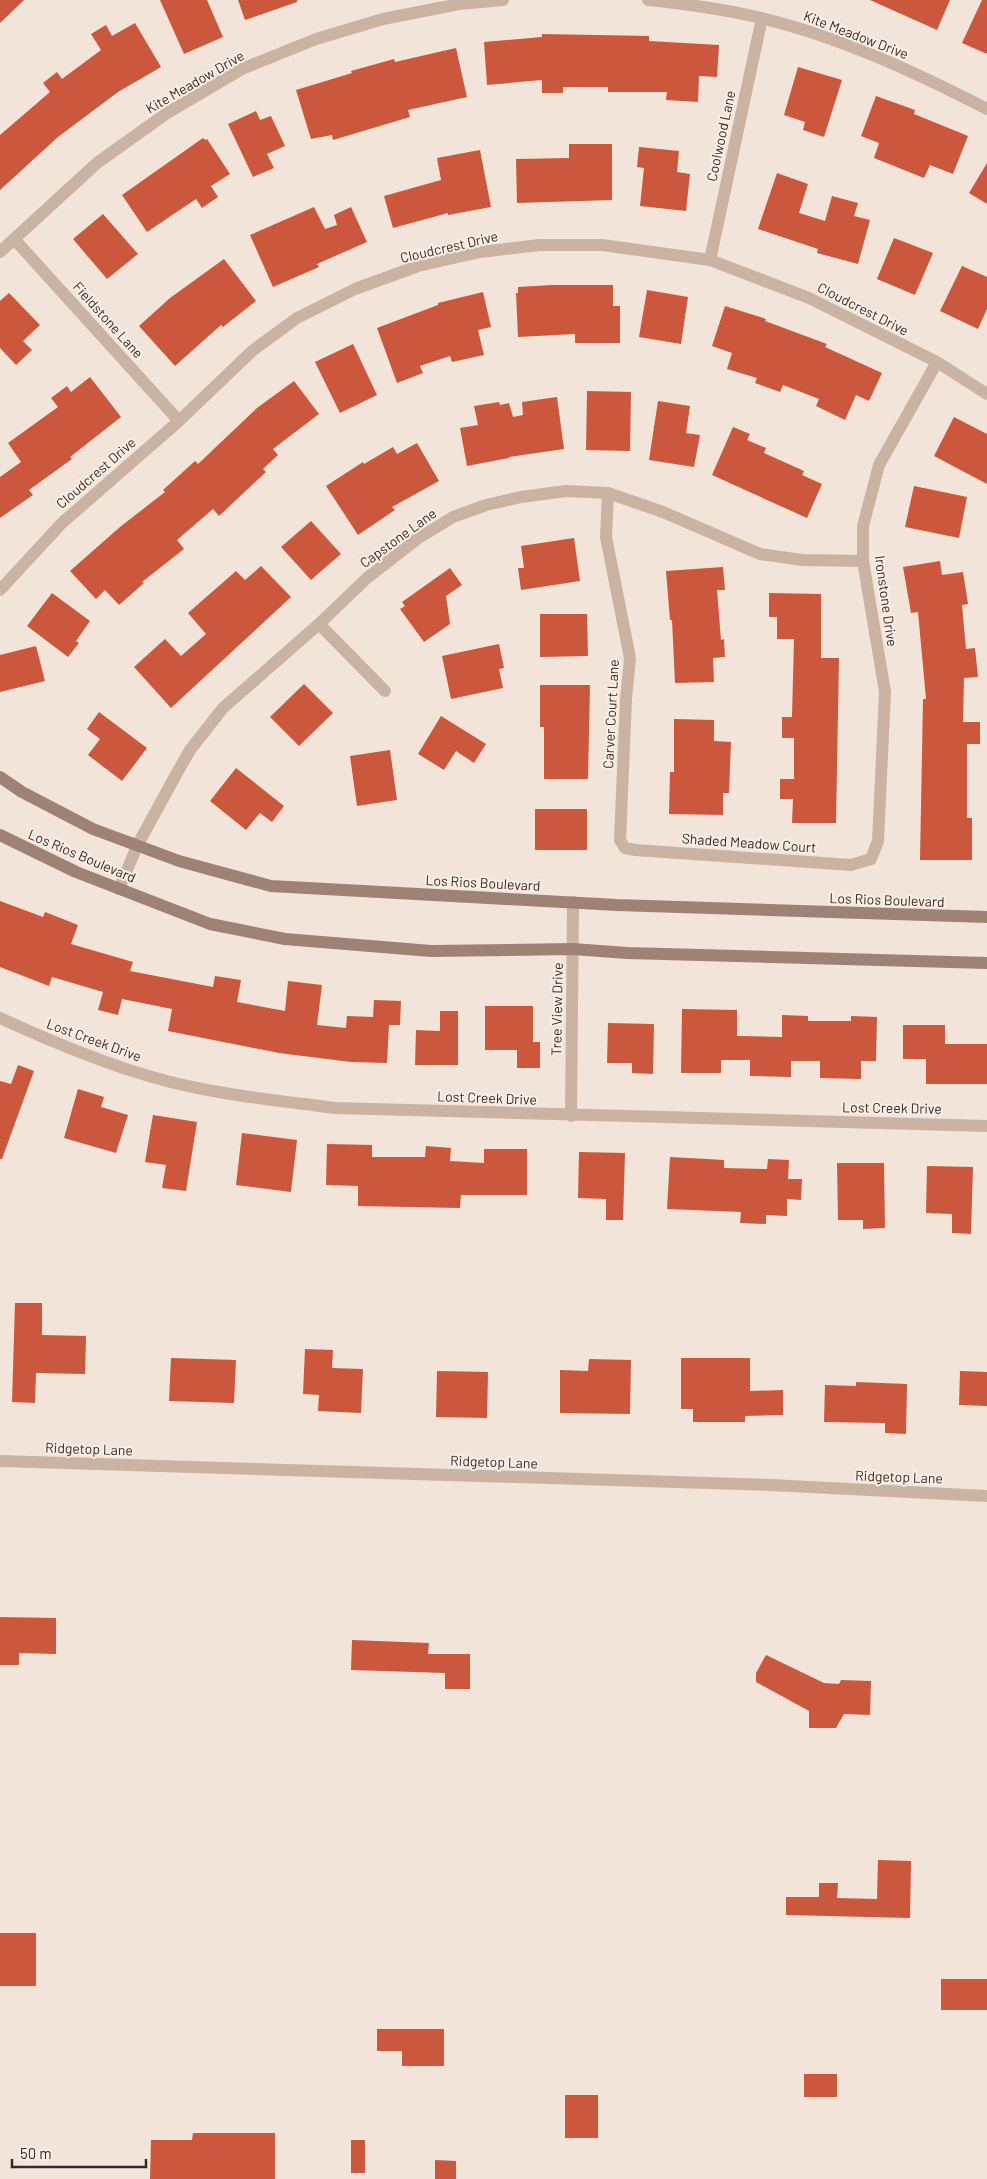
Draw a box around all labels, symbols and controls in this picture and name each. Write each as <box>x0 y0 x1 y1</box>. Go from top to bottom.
street label: Kite Meadow Drive <box>801 7 911 62</box>
street label: Kite Meadow Drive <box>142 46 247 117</box>
street label: Coolwood Lane <box>703 89 738 183</box>
street label: Cloudcrest Drive <box>398 227 499 266</box>
street label: Fieldstone Lane <box>70 278 147 361</box>
street label: Cloudcrest Drive <box>815 278 912 339</box>
street label: Cloudcrest Drive <box>52 433 139 512</box>
street label: Capstone Lane <box>356 504 439 571</box>
street label: Ironstone Drive <box>872 554 901 648</box>
street label: Carver Court Lane <box>599 659 622 769</box>
street label: Los Rios Boulevard <box>26 825 139 886</box>
street label: Shaded Meadow Court <box>681 829 817 856</box>
street label: Los Rios Boulevard <box>425 871 541 894</box>
street label: Los Rios Boulevard <box>829 889 945 910</box>
street label: Tree View Drive <box>547 962 566 1056</box>
street label: Lost Creek Drive <box>44 1015 144 1065</box>
street label: Lost Creek Drive <box>437 1087 537 1108</box>
street label: Lost Creek Drive <box>842 1098 942 1117</box>
street label: Ridgetop Lane <box>45 1438 133 1459</box>
street label: Ridgetop Lane <box>450 1451 538 1472</box>
street label: Ridgetop Lane <box>855 1466 943 1487</box>
scale bar <box>12 2136 146 2168</box>
text: 50 m <box>20 2144 52 2162</box>

